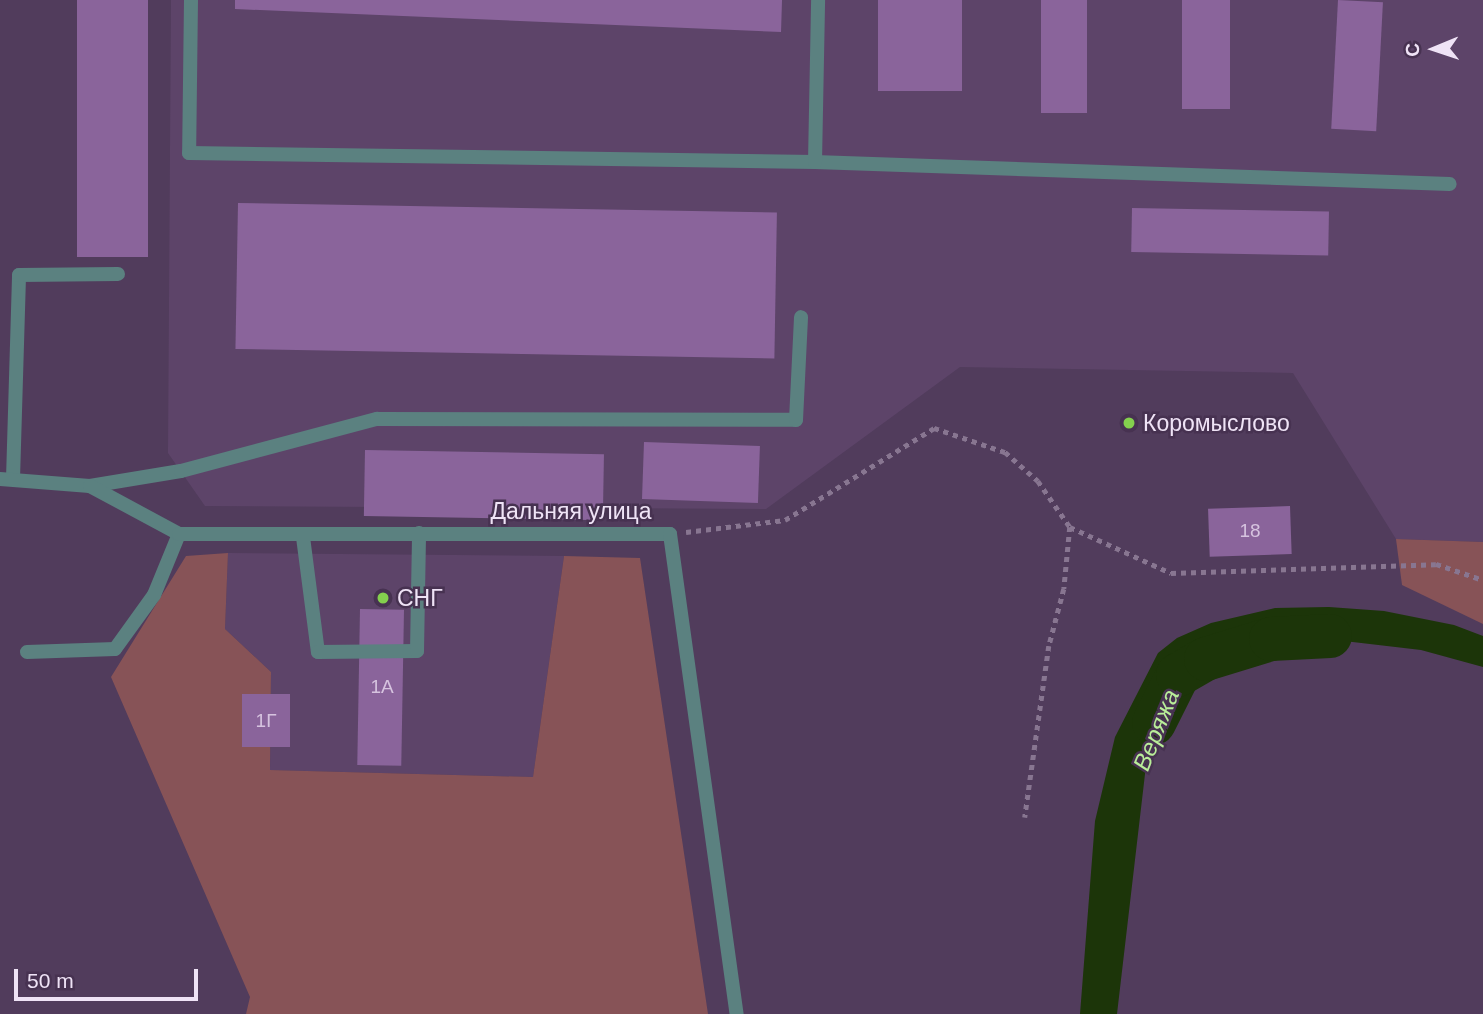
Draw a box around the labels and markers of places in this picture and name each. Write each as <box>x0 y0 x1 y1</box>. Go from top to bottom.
place label: Коромыслово <box>1143 409 1290 437</box>
marker: Коромыслово <box>1121 415 1137 431</box>
place label: СНГ <box>397 584 443 612</box>
marker: СНГ <box>375 590 391 606</box>

